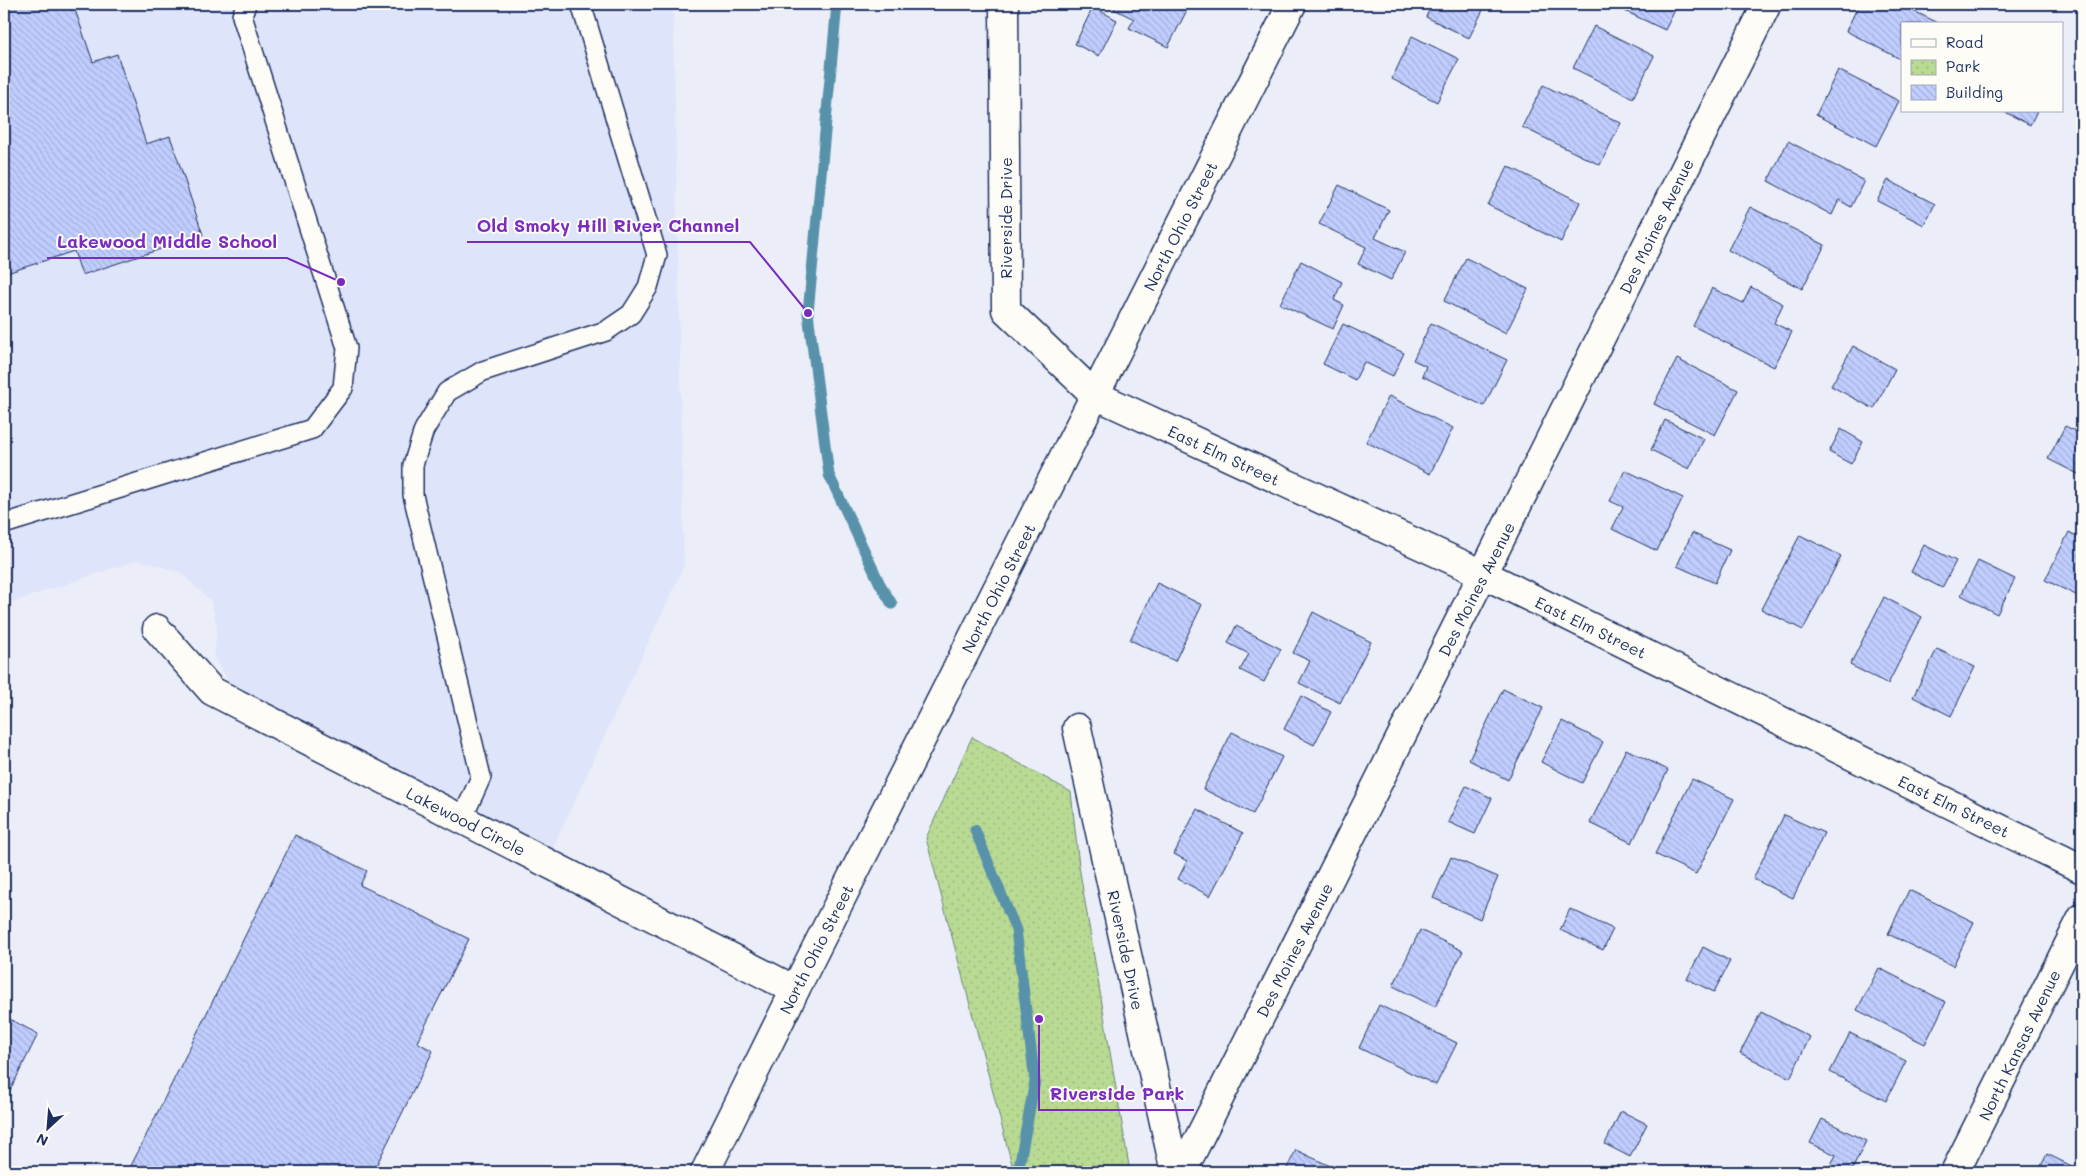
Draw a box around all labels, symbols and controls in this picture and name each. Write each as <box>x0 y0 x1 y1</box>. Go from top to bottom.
legend <box>1901 22 2064 112</box>
text: Road <box>1946 32 1983 52</box>
text: Park <box>1946 56 1980 76</box>
text: Building <box>1946 82 2003 102</box>
street label: Des Moines Avenue <box>1614 155 1698 297</box>
street label: Riverside Drive <box>995 157 1016 279</box>
street label: North Ohio Street <box>1138 158 1222 294</box>
callout: Old Smoky Hill River Channel <box>467 209 750 242</box>
text: Old Smoky Hill River Channel <box>477 213 739 237</box>
callout: Lakewood Middle School <box>47 225 287 258</box>
text: Lakewood Middle School <box>57 229 277 253</box>
street label: East Elm Street <box>1165 420 1283 490</box>
street label: Des Moines Avenue <box>1433 518 1519 660</box>
street label: North Ohio Street <box>956 520 1040 656</box>
street label: East Elm Street <box>1532 591 1650 663</box>
street label: East Elm Street <box>1895 770 2013 842</box>
street label: Lakewood Circle <box>403 782 529 860</box>
street label: Des Moines Avenue <box>1251 879 1337 1021</box>
street label: North Ohio Street <box>774 881 858 1017</box>
street label: Riverside Drive <box>1103 888 1149 1012</box>
street label: North Kansas Avenue <box>1973 966 2065 1124</box>
callout: Riverside Park <box>1039 1077 1194 1110</box>
text: Riverside Park <box>1050 1081 1184 1105</box>
north arrow <box>22 1104 72 1154</box>
text: N <box>33 1129 51 1151</box>

